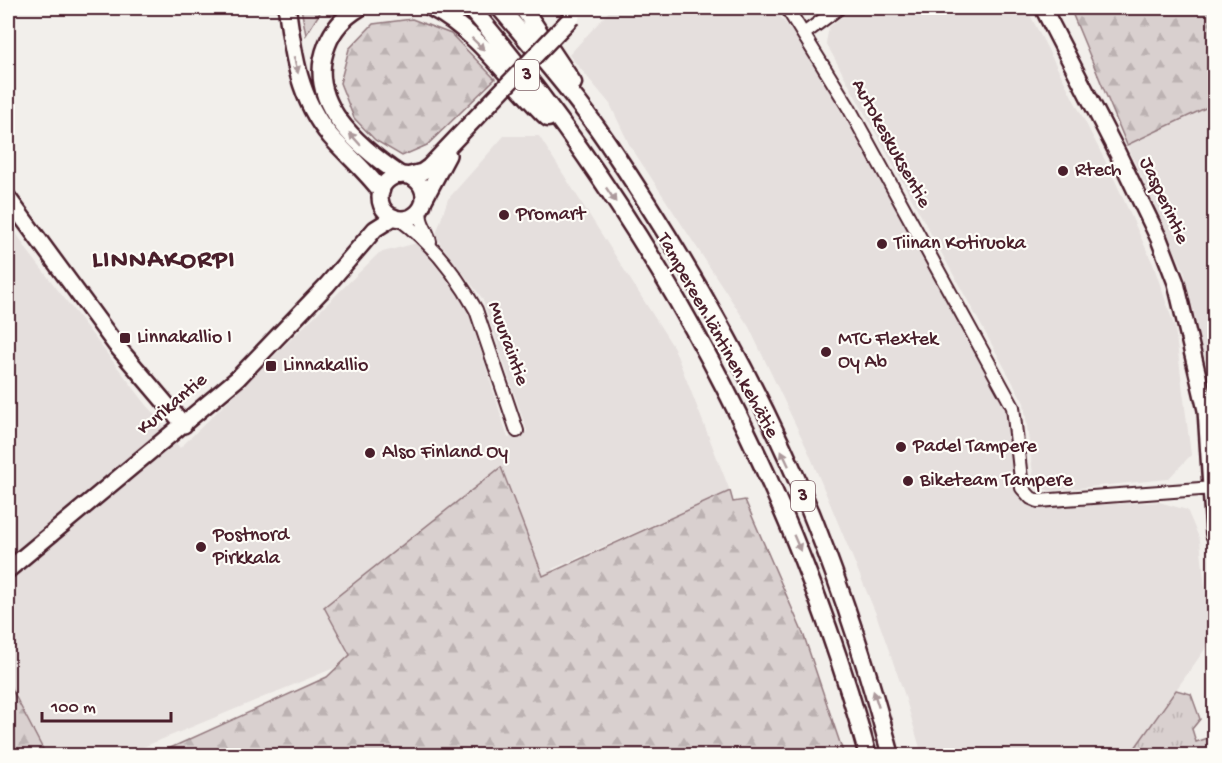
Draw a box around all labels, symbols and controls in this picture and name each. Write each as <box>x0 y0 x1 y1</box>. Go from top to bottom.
one-way arrow <box>471 36 485 50</box>
one-way arrow <box>291 56 301 74</box>
road number: 3 <box>515 60 539 90</box>
street label: Autokeskuksentie <box>845 76 935 213</box>
one-way arrow <box>348 131 362 146</box>
street label: Jasperintie <box>1133 154 1193 249</box>
place label: Rtech <box>1075 160 1122 183</box>
marker: Rtech <box>1056 164 1070 178</box>
one-way arrow <box>605 187 616 203</box>
place label: Promart <box>515 204 587 227</box>
marker: Promart <box>497 208 511 222</box>
street label: Tampereen läntinen kehätie <box>651 229 783 443</box>
place label: Tiinan Kotiruoka <box>893 233 1027 256</box>
marker: Tiinan Kotiruoka <box>875 237 889 251</box>
district label: LINNAKORPI <box>92 246 236 277</box>
street label: Muuraintie <box>481 299 533 390</box>
place label: Linnakallio I <box>137 327 232 350</box>
place label: MTC Flextek Oy Ab <box>838 329 940 375</box>
marker: Linnakallio I <box>118 331 132 345</box>
marker: MTC Flextek Oy Ab <box>819 345 833 359</box>
place label: Linnakallio <box>283 355 368 378</box>
marker: Linnakallio <box>264 359 278 373</box>
street label: Kurikantie <box>133 369 213 441</box>
place label: Padel Tampere <box>912 436 1038 459</box>
marker: Padel Tampere <box>894 440 908 454</box>
place label: Also Finland Oy <box>382 442 508 465</box>
marker: Also Finland Oy <box>363 446 377 460</box>
one-way arrow <box>781 449 790 466</box>
place label: Biketeam Tampere <box>919 470 1074 493</box>
marker: Biketeam Tampere <box>901 474 915 488</box>
road number: 3 <box>791 481 815 511</box>
place label: Postnord Pirkkala <box>212 525 291 571</box>
one-way arrow <box>792 534 802 552</box>
marker: Postnord Pirkkala <box>194 540 208 554</box>
scale bar <box>42 685 171 723</box>
one-way arrow <box>870 690 880 708</box>
text: 100 m <box>50 698 96 719</box>

